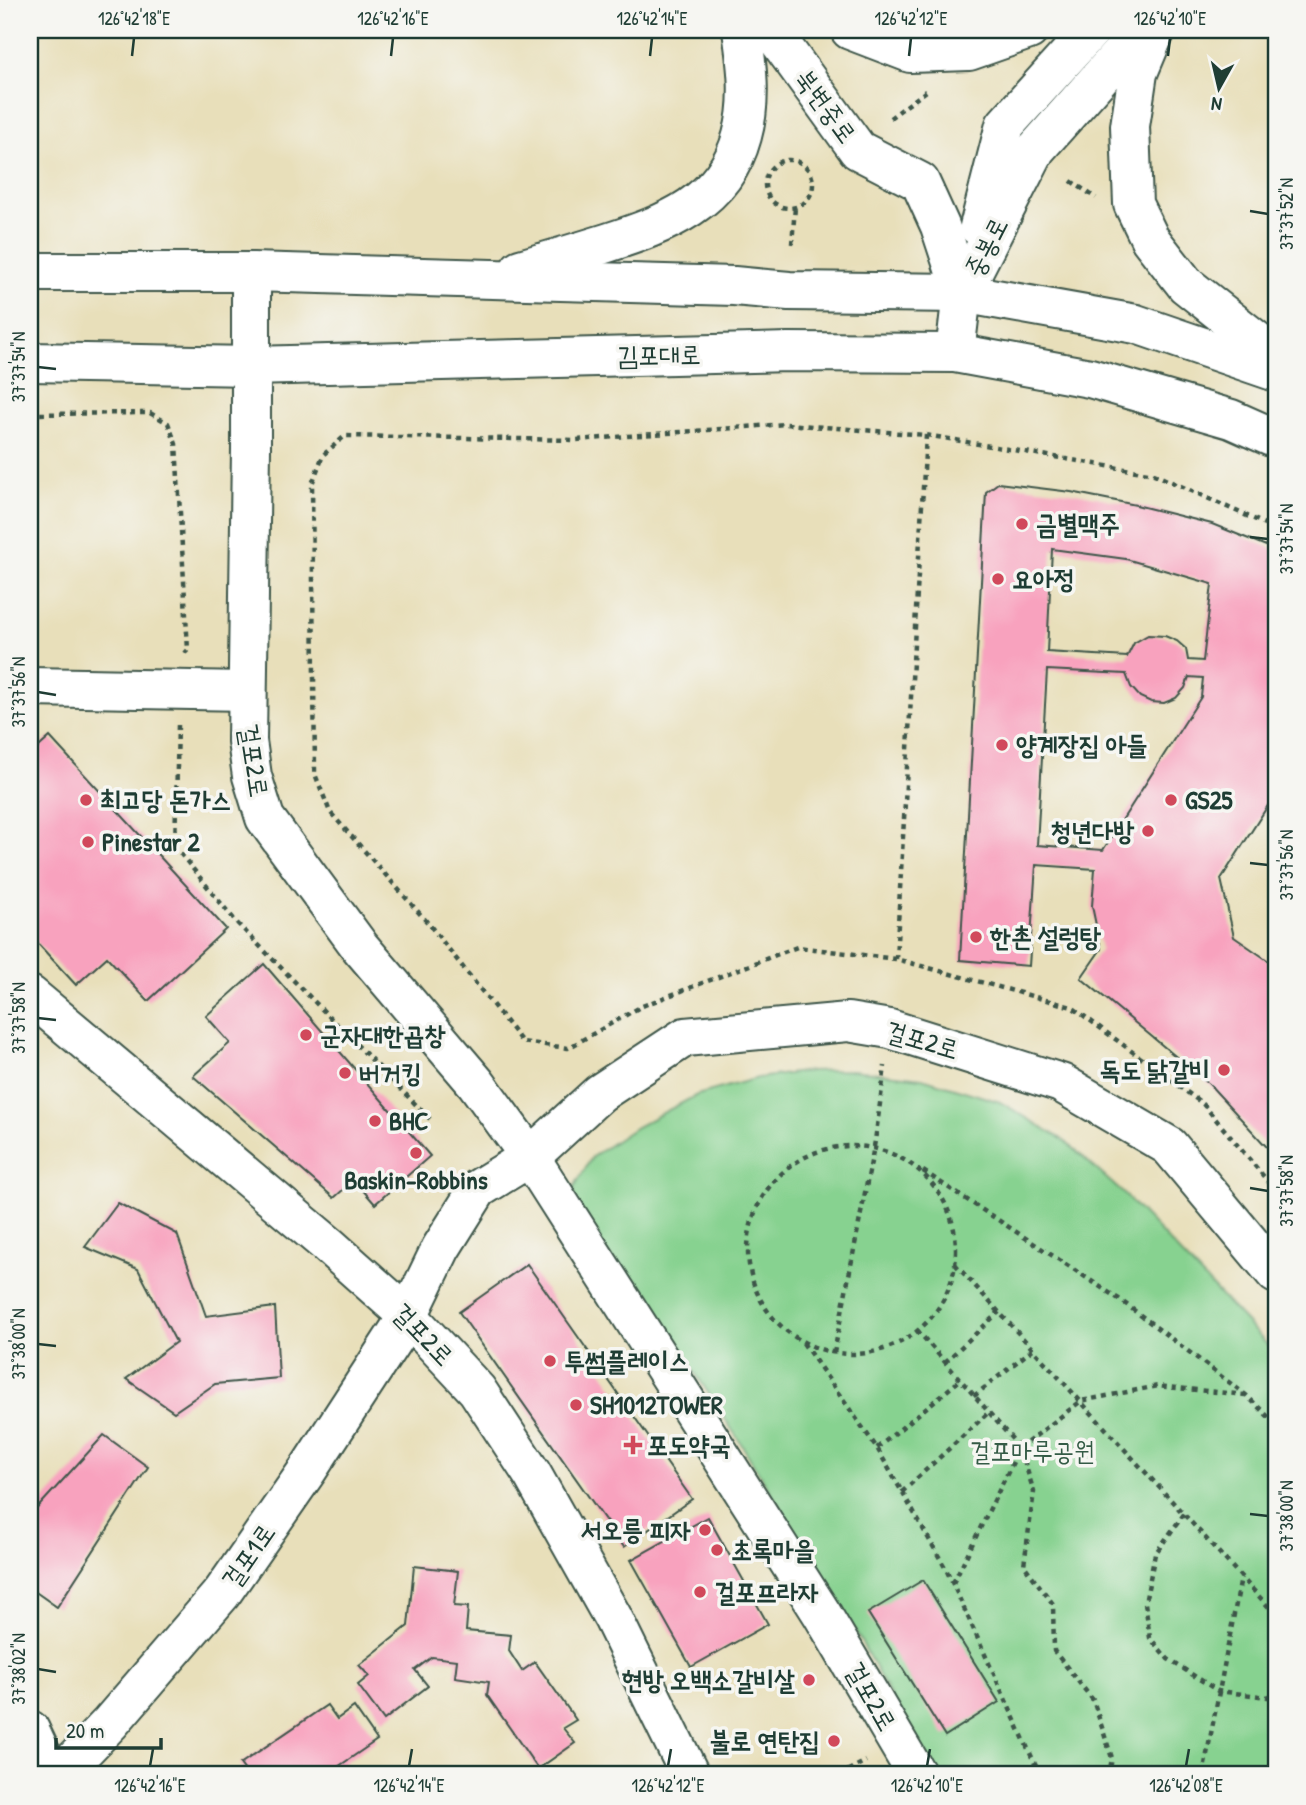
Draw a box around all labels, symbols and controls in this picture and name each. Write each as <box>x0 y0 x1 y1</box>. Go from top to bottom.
text: 126°42'18"E <box>98 6 170 31</box>
text: 126°42'16"E <box>357 6 429 31</box>
text: 126°42'14"E <box>616 6 688 31</box>
text: 126°42'12"E <box>875 6 947 31</box>
text: 126°42'10"E <box>1134 6 1206 31</box>
north arrow <box>1184 52 1254 122</box>
street label: 북변중로 <box>788 62 865 150</box>
text: N <box>1210 91 1223 118</box>
text: 37°37'52"N <box>1274 178 1299 250</box>
street label: 중봉로 <box>956 211 1015 283</box>
text: 37°37'54"N <box>6 332 31 402</box>
street label: 김포대로 <box>617 336 701 373</box>
text: 37°37'54"N <box>1274 504 1299 574</box>
place label: 금별맥주 <box>1036 506 1120 541</box>
marker: 금별맥주 <box>1014 516 1030 532</box>
place label: 요아정 <box>1012 561 1075 596</box>
marker: 요아정 <box>990 571 1006 587</box>
text: 37°37'56"N <box>6 657 31 727</box>
street label: 걸포2로 <box>231 720 278 800</box>
place label: 양계장집 아들 <box>1016 727 1148 762</box>
marker: 양계장집 아들 <box>994 737 1010 753</box>
place label: 최고당 돈가스 <box>100 782 232 817</box>
place label: GS25 <box>1185 782 1233 817</box>
marker: 최고당 돈가스 <box>78 792 94 808</box>
marker: GS25 <box>1163 792 1179 808</box>
place label: 청년다방 <box>1050 813 1135 848</box>
marker: 청년다방 <box>1140 823 1156 839</box>
place label: Pinestar 2 <box>102 824 201 859</box>
text: 37°37'56"N <box>1274 830 1299 900</box>
marker: Pinestar 2 <box>80 834 96 850</box>
place label: 한촌 설렁탕 <box>989 919 1102 954</box>
marker: 한촌 설렁탕 <box>968 929 984 945</box>
text: 37°37'58"N <box>6 982 31 1054</box>
street label: 걸포2로 <box>881 1012 963 1067</box>
place label: 군자대한곱창 <box>320 1017 446 1052</box>
marker: 군자대한곱창 <box>298 1027 314 1043</box>
place label: 독도 닭갈비 <box>1099 1052 1210 1087</box>
place label: 버거킹 <box>359 1055 422 1090</box>
marker: 독도 닭갈비 <box>1216 1062 1232 1078</box>
marker: 버거킹 <box>337 1065 353 1081</box>
place label: BHC <box>389 1103 429 1138</box>
marker: BHC <box>367 1113 383 1129</box>
marker: Baskin-Robbins <box>408 1145 424 1161</box>
text: 37°37'58"N <box>1274 1155 1299 1227</box>
place label: Baskin-Robbins <box>344 1162 488 1197</box>
street label: 걸포2로 <box>385 1295 462 1373</box>
text: 37°38'00"N <box>6 1308 31 1380</box>
place label: 투썸플레이스 <box>564 1343 690 1378</box>
marker: 투썸플레이스 <box>542 1353 558 1369</box>
place label: SH1012TOWER <box>590 1387 723 1422</box>
marker: SH1012TOWER <box>568 1397 584 1413</box>
place label: 포도약국 <box>647 1427 731 1462</box>
park label: 걸포마루공원 <box>969 1433 1095 1468</box>
marker: 포도약국 <box>625 1437 641 1453</box>
text: 37°38'00"N <box>1274 1480 1299 1552</box>
place label: 서오릉 피자 <box>580 1512 691 1547</box>
street label: 걸포1로 <box>213 1516 283 1595</box>
marker: 서오릉 피자 <box>697 1522 713 1538</box>
place label: 초록마을 <box>731 1532 815 1567</box>
marker: 초록마을 <box>709 1542 725 1558</box>
place label: 걸포프라자 <box>714 1574 819 1609</box>
marker: 걸포프라자 <box>692 1584 708 1600</box>
text: 37°38'02"N <box>6 1633 31 1705</box>
street label: 걸포2로 <box>838 1655 905 1737</box>
place label: 현방 오백소갈비살 <box>622 1662 795 1697</box>
marker: 현방 오백소갈비살 <box>801 1672 817 1688</box>
scale bar <box>56 1707 161 1751</box>
text: 20 m <box>66 1716 104 1745</box>
place label: 불로 연탄집 <box>709 1723 820 1758</box>
marker: 불로 연탄집 <box>826 1733 842 1749</box>
text: 126°42'16"E <box>114 1773 186 1798</box>
text: 126°42'14"E <box>373 1773 445 1798</box>
text: 126°42'12"E <box>632 1773 704 1798</box>
text: 126°42'10"E <box>891 1773 963 1798</box>
text: 126°42'08"E <box>1149 1773 1223 1798</box>

